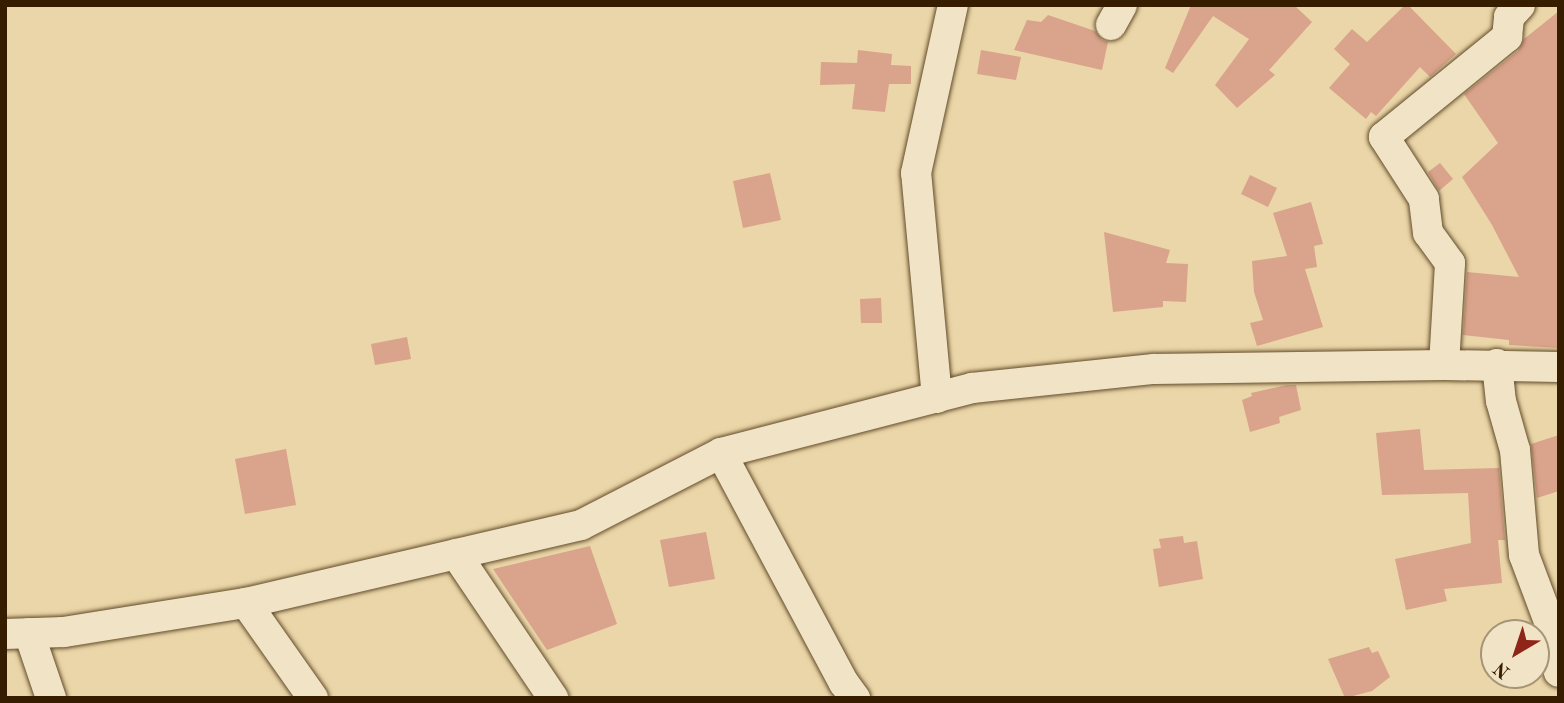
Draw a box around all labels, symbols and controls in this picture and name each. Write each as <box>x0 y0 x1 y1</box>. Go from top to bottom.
north arrow <box>1480 619 1550 689</box>
text: N <box>1491 657 1514 681</box>

